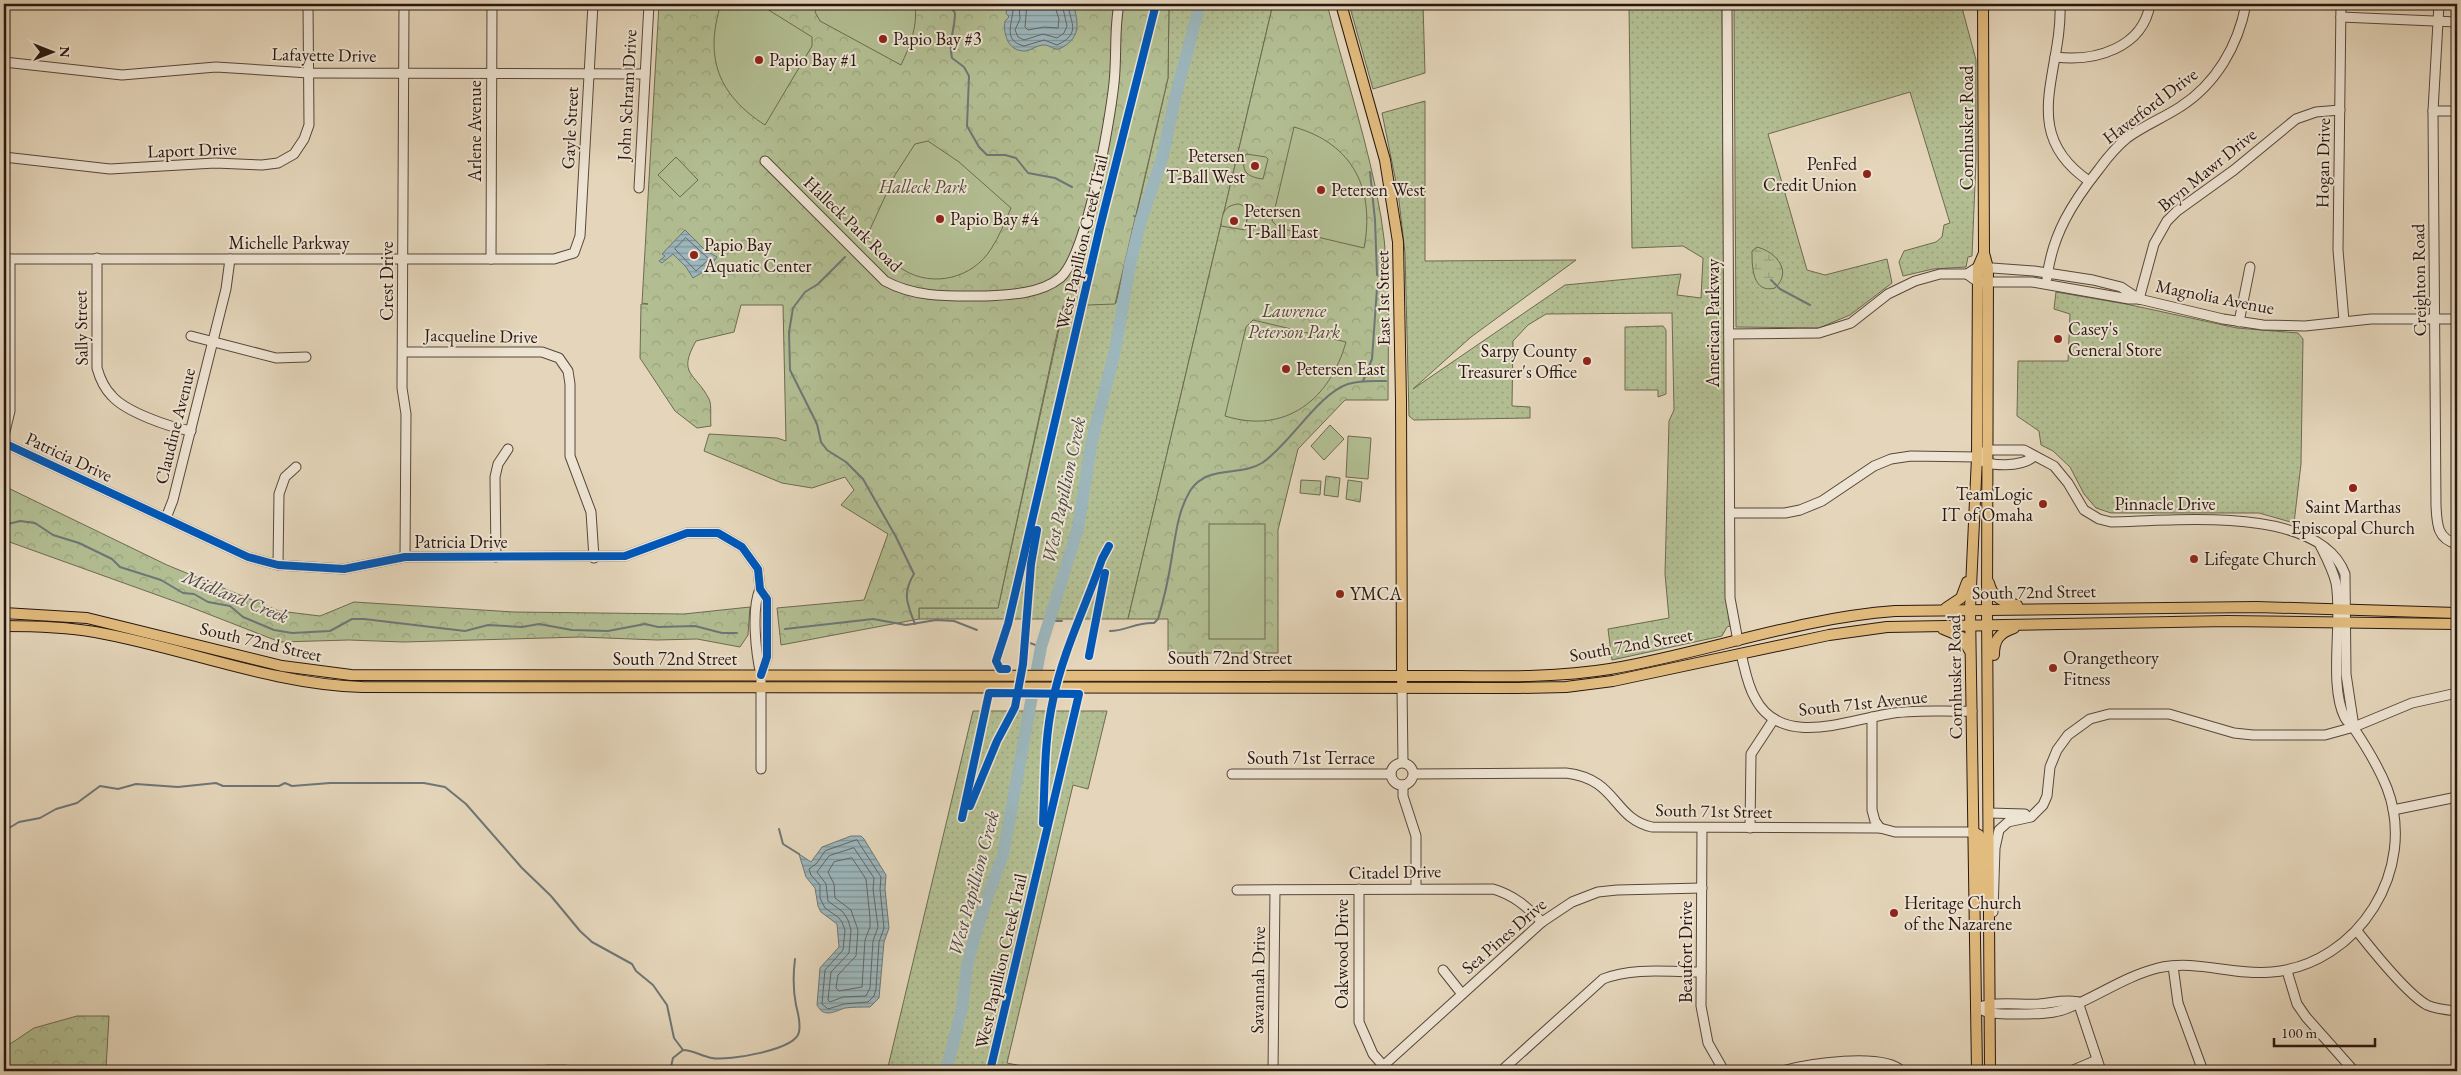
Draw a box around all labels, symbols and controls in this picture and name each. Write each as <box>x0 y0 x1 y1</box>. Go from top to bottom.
place label: Papio Bay #3 <box>893 27 982 50</box>
north arrow <box>28 28 78 78</box>
street label: John Schram Drive <box>611 29 641 163</box>
marker: Papio Bay #3 <box>877 33 889 45</box>
street label: Lafayette Drive <box>271 42 377 67</box>
text: N <box>56 46 74 58</box>
place label: Papio Bay #1 <box>769 48 858 71</box>
marker: Papio Bay #1 <box>753 54 765 66</box>
street label: Haverford Drive <box>2098 62 2202 149</box>
street label: Cornhusker Road <box>1955 65 1978 190</box>
street label: Arlene Avenue <box>463 80 486 183</box>
street label: Gayle Street <box>556 86 583 170</box>
street label: Hogan Drive <box>2310 118 2335 208</box>
street label: Bryn Mawr Drive <box>2153 123 2261 217</box>
street label: Laport Drive <box>147 136 237 163</box>
place label: Petersen T-Ball West <box>1166 144 1245 188</box>
street label: West Papillion Creek Trail <box>1050 152 1113 332</box>
place label: PenFed Credit Union <box>1763 152 1858 196</box>
marker: Petersen T-Ball West <box>1249 160 1261 172</box>
marker: PenFed Credit Union <box>1861 168 1873 180</box>
street label: Halleck Park Road <box>799 171 908 277</box>
park label: Halleck Park <box>878 175 967 198</box>
place label: Petersen West <box>1331 178 1425 201</box>
marker: Petersen West <box>1315 184 1327 196</box>
place label: Petersen T-Ball East <box>1244 199 1319 243</box>
place label: Papio Bay #4 <box>950 207 1039 230</box>
marker: Papio Bay #4 <box>934 213 946 225</box>
marker: Petersen T-Ball East <box>1228 215 1240 227</box>
street label: Creighton Road <box>2406 223 2431 337</box>
street label: Michelle Parkway <box>228 231 350 254</box>
place label: Papio Bay Aquatic Center <box>703 233 812 277</box>
street label: Crest Drive <box>375 241 398 321</box>
marker: Papio Bay Aquatic Center <box>688 249 700 261</box>
street label: East 1st Street <box>1370 250 1395 346</box>
street label: American Parkway <box>1701 258 1724 388</box>
street label: Magnolia Avenue <box>2154 274 2276 319</box>
street label: Sally Street <box>68 290 93 366</box>
park label: Lawrence Peterson Park <box>1248 299 1340 343</box>
place label: Casey's General Store <box>2068 317 2162 361</box>
street label: Jacqueline Drive <box>422 323 538 348</box>
marker: Casey's General Store <box>2052 333 2064 345</box>
place label: Sarpy County Treasurer's Office <box>1457 339 1577 383</box>
marker: Sarpy County Treasurer's Office <box>1581 355 1593 367</box>
place label: Petersen East <box>1296 357 1385 380</box>
marker: Petersen East <box>1280 363 1292 375</box>
street label: Claudine Avenue <box>149 365 200 486</box>
water label: West Papillion Creek <box>1036 414 1091 566</box>
street label: Patricia Drive <box>22 426 116 487</box>
place label: TeamLogic IT of Omaha <box>1942 482 2034 526</box>
marker: Saint Marthas Episcopal Church <box>2347 482 2359 494</box>
street label: Pinnacle Drive <box>2114 492 2216 515</box>
place label: Saint Marthas Episcopal Church <box>2291 495 2415 539</box>
marker: TeamLogic IT of Omaha <box>2037 498 2049 510</box>
street label: Patricia Drive <box>414 530 508 553</box>
place label: Lifegate Church <box>2204 547 2317 570</box>
marker: Lifegate Church <box>2188 553 2200 565</box>
water label: Midland Creek <box>178 564 293 629</box>
street label: South 72nd Street <box>1972 579 2097 604</box>
place label: YMCA <box>1350 582 1402 605</box>
marker: YMCA <box>1334 588 1346 600</box>
street label: Cornhusker Road <box>1942 614 1967 739</box>
street label: South 72nd Street <box>198 616 325 667</box>
street label: South 72nd Street <box>1568 622 1694 667</box>
street label: South 72nd Street <box>1168 646 1293 669</box>
place label: Orangetheory Fitness <box>2063 646 2159 690</box>
street label: South 72nd Street <box>613 647 738 670</box>
marker: Orangetheory Fitness <box>2047 662 2059 674</box>
street label: South 71st Avenue <box>1797 684 1928 721</box>
street label: South 71st Terrace <box>1247 746 1375 769</box>
street label: South 71st Street <box>1655 798 1773 823</box>
water label: West Papillion Creek <box>942 808 1005 958</box>
street label: Citadel Drive <box>1349 859 1441 884</box>
street label: West Papillion Creek Trail <box>969 871 1032 1051</box>
place label: Heritage Church of the Nazarene <box>1904 891 2021 935</box>
street label: Sea Pines Drive <box>1457 893 1551 979</box>
street label: Oakwood Drive <box>1330 899 1353 1009</box>
street label: Beaufort Drive <box>1674 901 1697 1003</box>
marker: Heritage Church of the Nazarene <box>1888 907 1900 919</box>
street label: Savannah Drive <box>1245 926 1270 1034</box>
scale bar <box>2274 1015 2375 1047</box>
text: 100 m <box>2281 1023 2318 1042</box>

